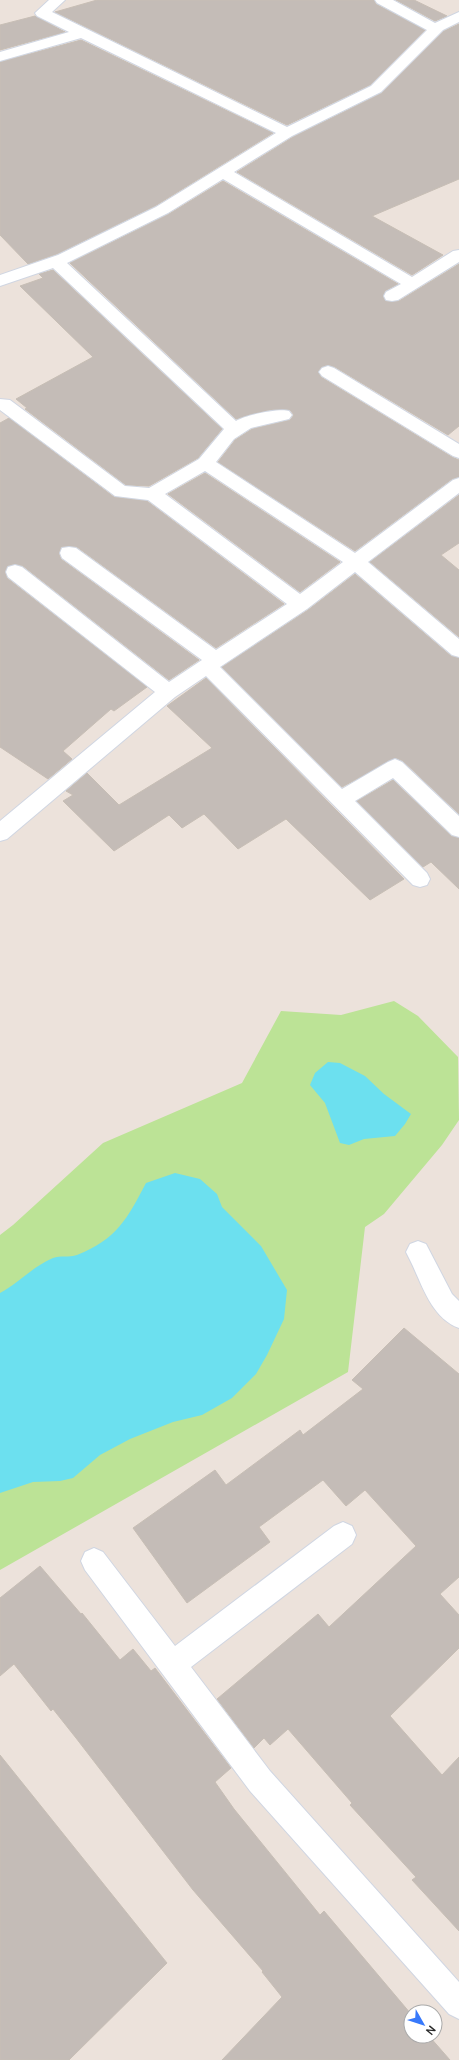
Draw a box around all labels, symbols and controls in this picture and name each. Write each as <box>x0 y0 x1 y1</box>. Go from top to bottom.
north arrow <box>403 2004 443 2044</box>
text: N <box>423 2023 439 2038</box>

